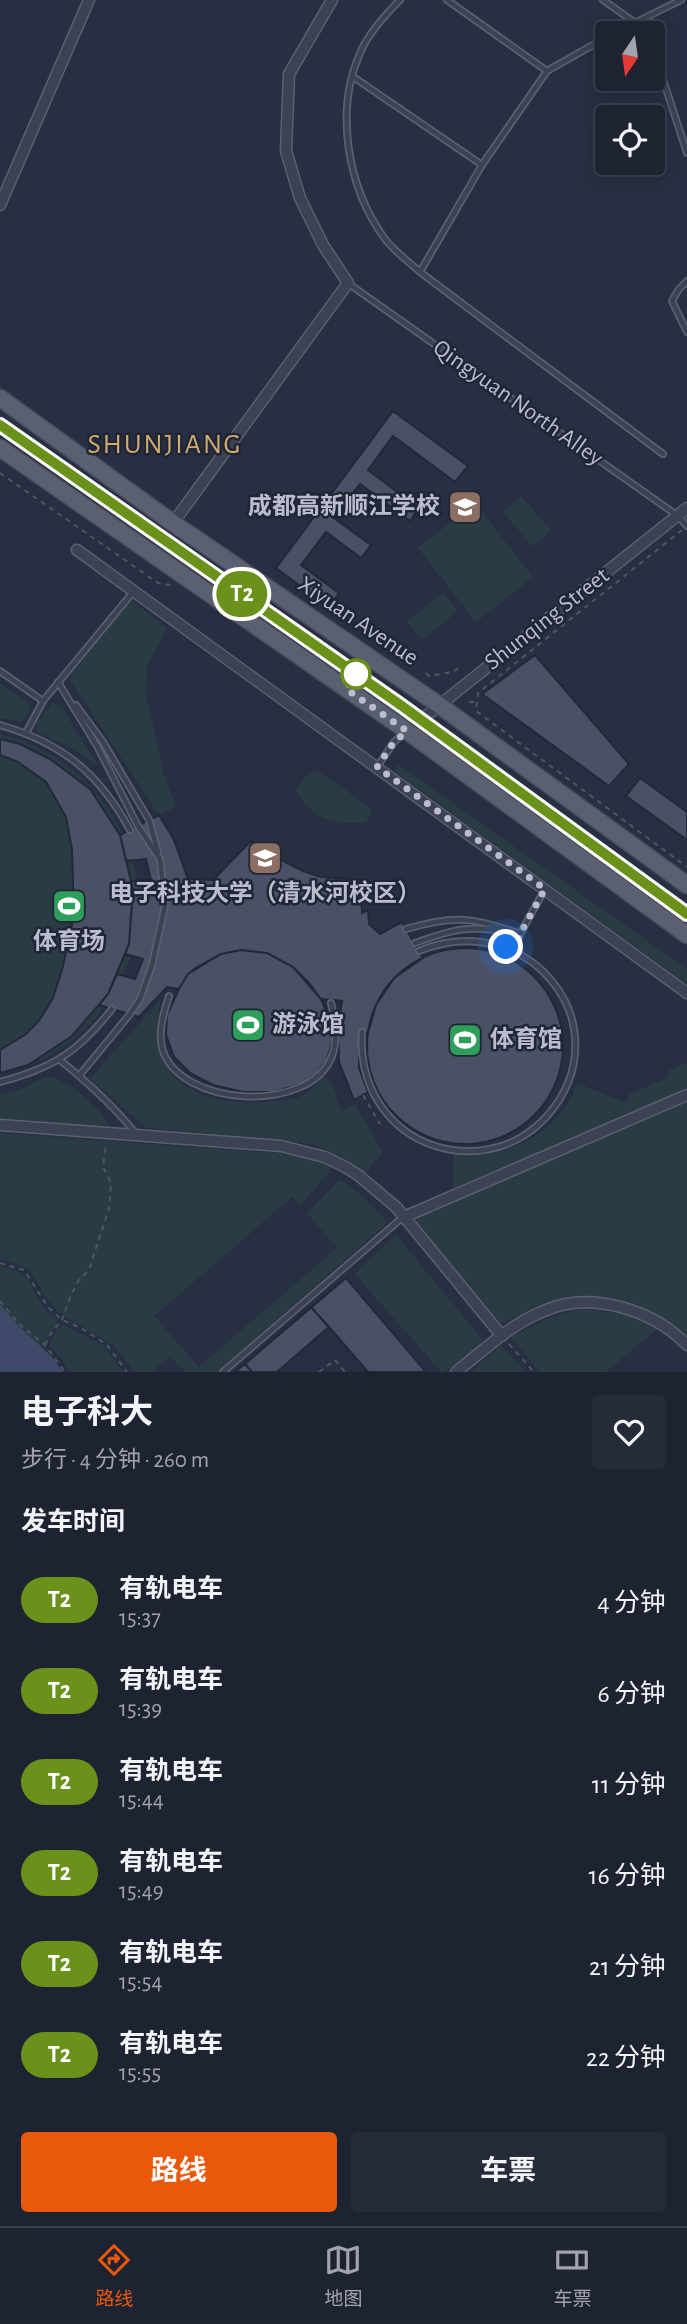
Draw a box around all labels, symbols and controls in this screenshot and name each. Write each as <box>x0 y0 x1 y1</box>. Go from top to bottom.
north arrow <box>595 21 665 91</box>
map controls <box>595 21 665 175</box>
button: locate <box>595 105 665 175</box>
street label: Qingyuan North Alley <box>429 335 607 471</box>
district label: SHUNJIANG <box>88 431 242 459</box>
school or university icon: 成都高新顺江学校 <box>446 488 484 526</box>
place label: 成都高新顺江学校 <box>248 493 440 519</box>
street label: Shunqing Street <box>480 563 614 675</box>
line badge: T2 <box>210 571 274 617</box>
street label: Xiyuan Avenue <box>293 572 423 670</box>
text: T2 <box>230 582 254 606</box>
unlabelled marker <box>341 659 371 689</box>
school or university icon: 电子科技大学（清水河校区） <box>246 839 284 877</box>
place label: 电子科技大学（清水河校区） <box>109 880 421 906</box>
sports icon: 体育场 <box>50 887 88 925</box>
place label: 体育场 <box>33 928 105 954</box>
your location <box>488 929 523 964</box>
sports icon: 游泳馆 <box>229 1006 267 1044</box>
place label: 游泳馆 <box>272 1011 344 1037</box>
sports icon: 体育馆 <box>446 1021 484 1059</box>
place label: 体育馆 <box>490 1026 562 1052</box>
button: heart <box>592 1395 666 1469</box>
text: 电子科大 <box>21 1397 153 1430</box>
text: 步行 · 4 分钟 · 260 m <box>21 1449 209 1472</box>
text: 发车时间 <box>21 1509 125 1535</box>
text: 有轨电车 <box>119 1576 223 1602</box>
text: T2 <box>48 1588 71 1612</box>
text: 4 分钟 <box>597 1590 666 1616</box>
text: 15:37 <box>119 1607 161 1630</box>
text: 有轨电车 <box>119 1667 223 1693</box>
text: T2 <box>48 1679 71 1703</box>
text: 6 分钟 <box>597 1681 666 1707</box>
text: 15:39 <box>119 1698 162 1721</box>
text: 有轨电车 <box>119 1758 223 1784</box>
text: T2 <box>48 1770 71 1794</box>
text: 11 分钟 <box>592 1772 666 1798</box>
text: 15:44 <box>119 1789 164 1812</box>
text: 有轨电车 <box>119 1849 223 1875</box>
text: T2 <box>48 1861 71 1885</box>
text: 16 分钟 <box>589 1863 666 1889</box>
text: 15:49 <box>119 1880 164 1903</box>
text: 有轨电车 <box>119 1940 223 1966</box>
text: T2 <box>48 1952 71 1976</box>
text: 21 分钟 <box>589 1954 666 1980</box>
text: 15:54 <box>119 1971 162 1994</box>
text: 有轨电车 <box>119 2031 223 2057</box>
text: T2 <box>48 2043 71 2067</box>
text: 22 分钟 <box>586 2045 666 2071</box>
text: 15:55 <box>119 2062 161 2085</box>
button: 路线 <box>21 2132 337 2212</box>
button: 车票 <box>351 2132 666 2212</box>
tab: 路线 <box>95 2241 134 2311</box>
tab: 地图 <box>324 2241 363 2311</box>
tab: 车票 <box>553 2241 592 2311</box>

